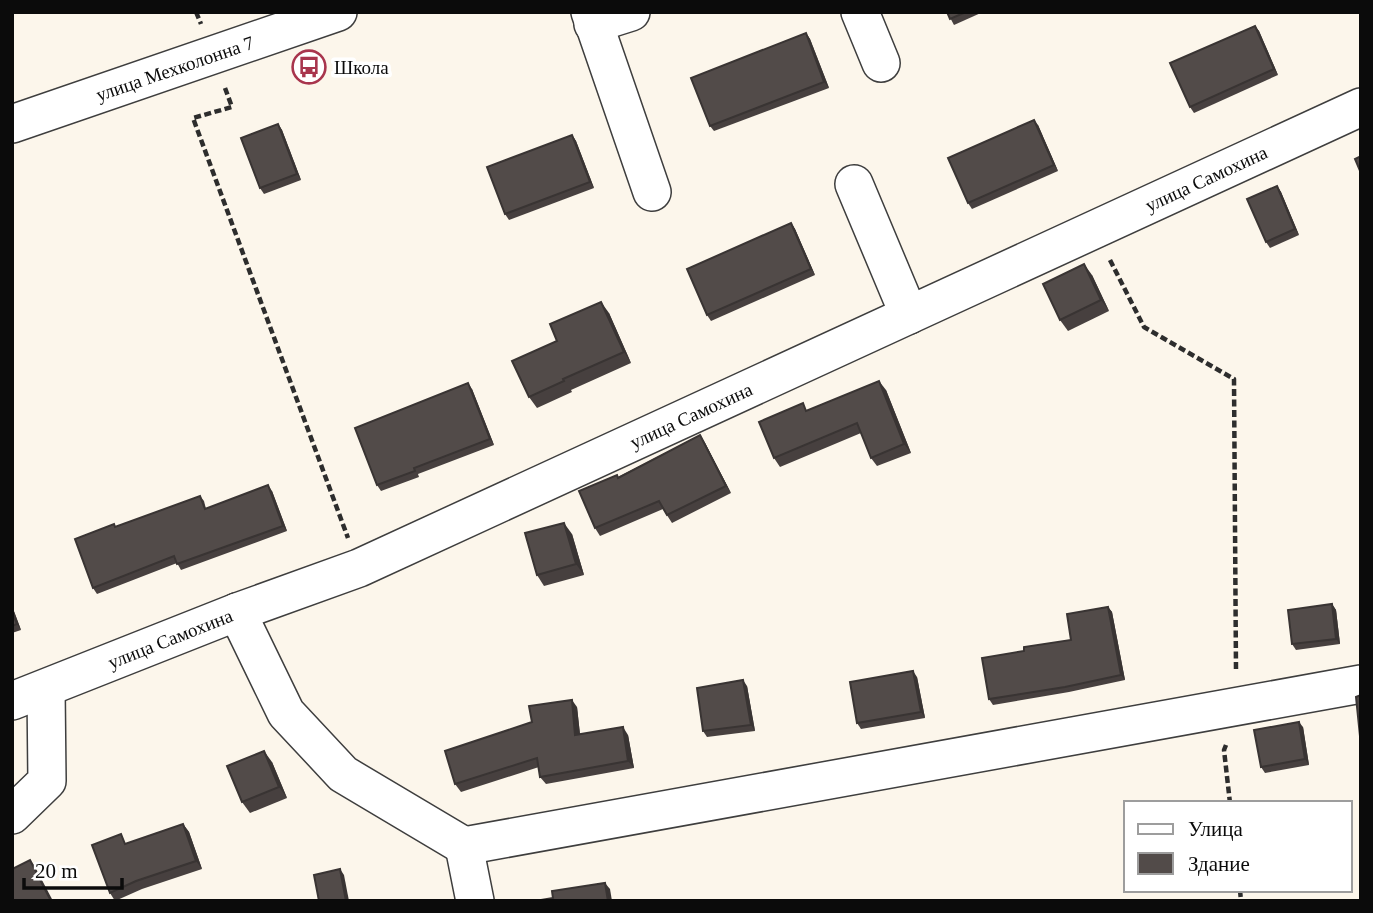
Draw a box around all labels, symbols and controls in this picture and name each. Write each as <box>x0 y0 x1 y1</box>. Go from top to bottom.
street label: улица Мехколонна 7 <box>93 31 256 105</box>
bus stop icon: Школа <box>290 48 328 86</box>
place label: Школа <box>334 57 389 78</box>
street label: улица Самохина <box>1142 141 1271 215</box>
street label: улица Самохина <box>626 378 756 452</box>
street label: улица Самохина <box>105 604 236 673</box>
legend <box>1124 801 1352 892</box>
text: Улица <box>1188 817 1243 841</box>
scale bar <box>24 846 122 890</box>
text: Здание <box>1188 852 1250 876</box>
text: 20 m <box>35 859 78 883</box>

